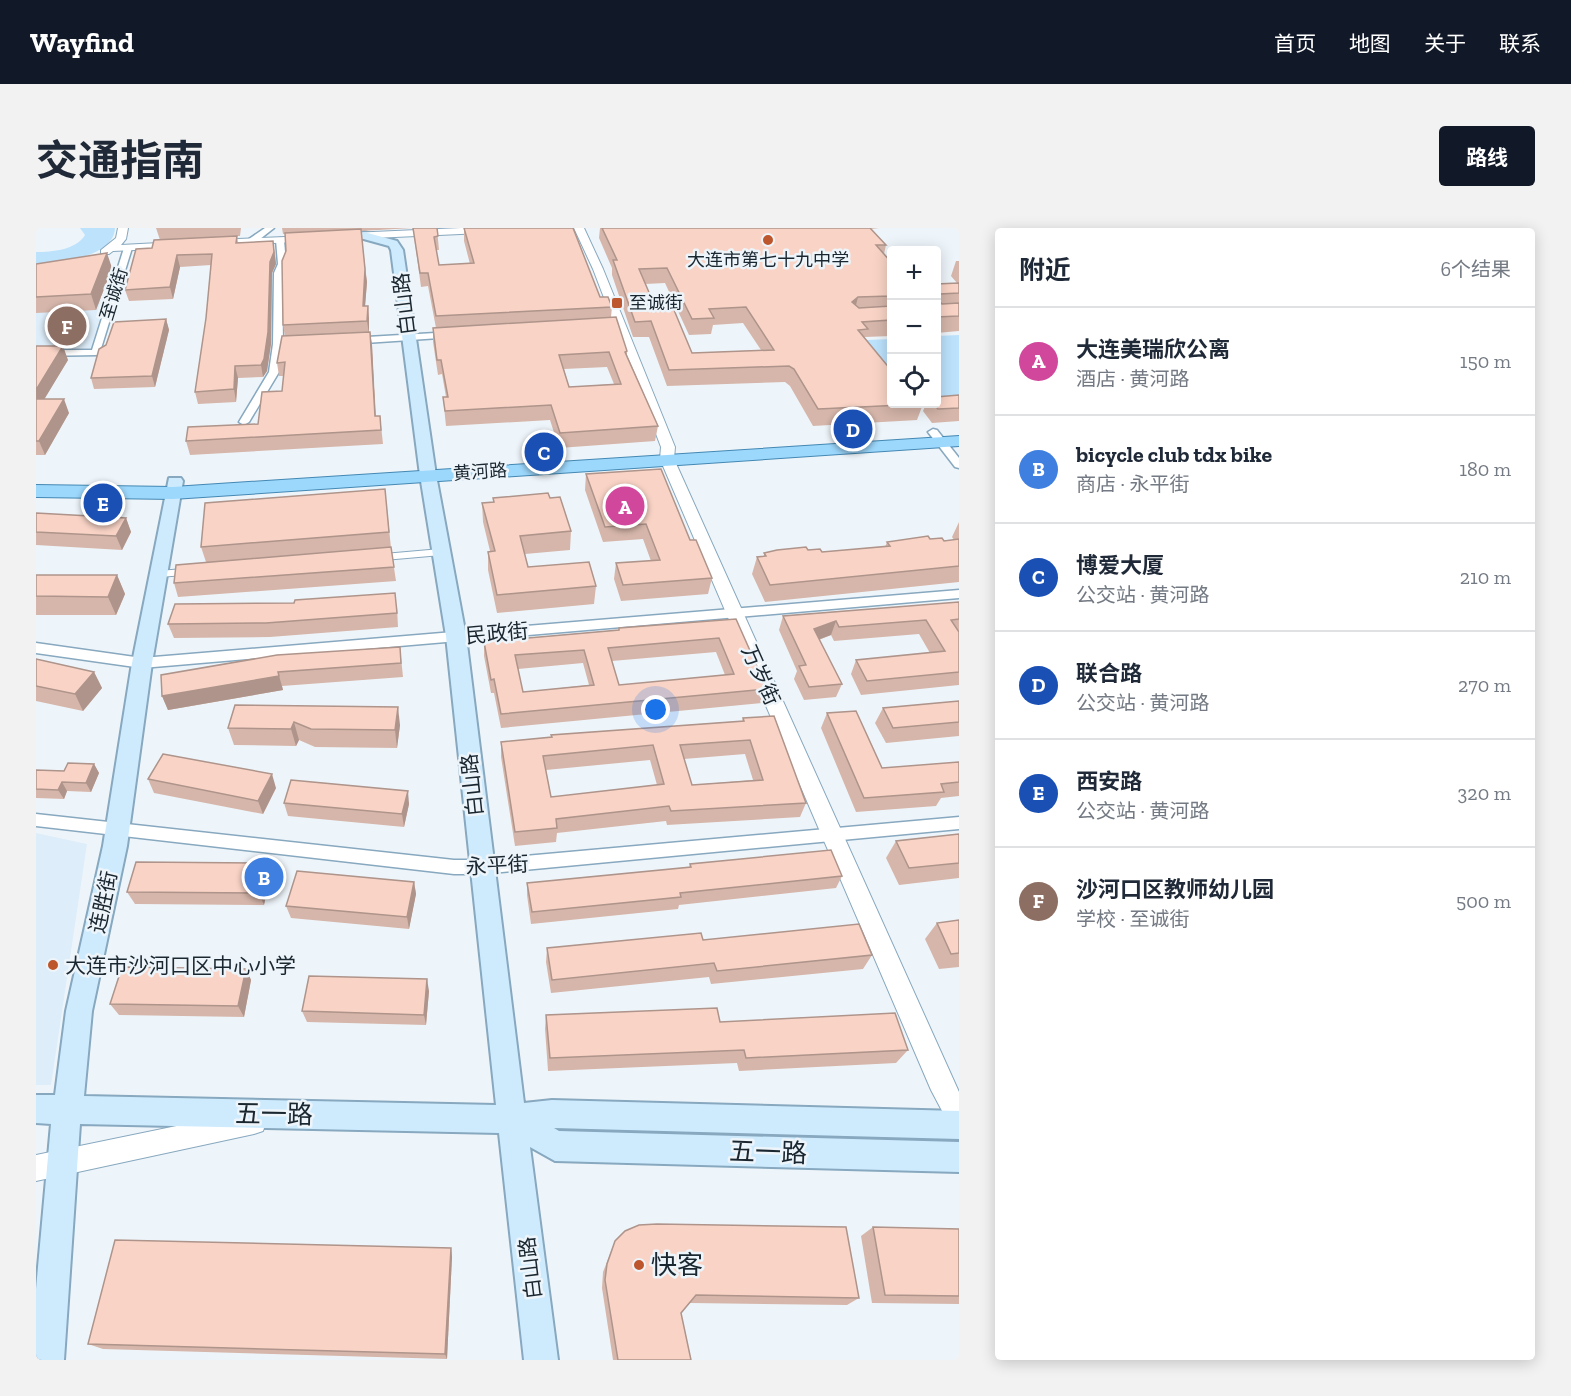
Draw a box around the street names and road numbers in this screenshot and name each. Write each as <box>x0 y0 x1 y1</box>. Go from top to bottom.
street label: 至诚街 <box>96 265 132 323</box>
street label: 白山路 <box>388 271 420 337</box>
street label: 黄河路 <box>452 459 508 485</box>
street label: 民政街 <box>465 618 529 648</box>
street label: 万岁街 <box>737 641 785 709</box>
street label: 白山路 <box>456 752 488 818</box>
street label: 永平街 <box>465 851 529 879</box>
street label: 连胜街 <box>84 869 122 935</box>
street label: 五一路 <box>235 1097 313 1131</box>
street label: 五一路 <box>728 1135 808 1169</box>
street label: 白山路 <box>514 1235 546 1301</box>

